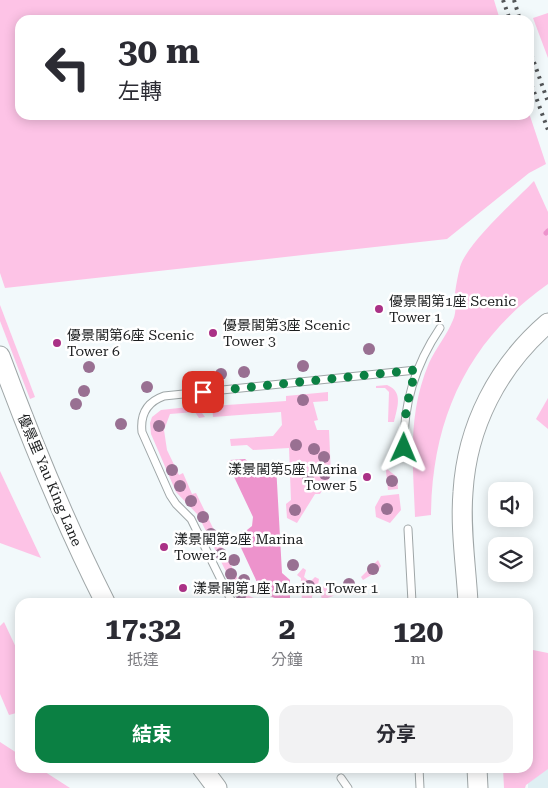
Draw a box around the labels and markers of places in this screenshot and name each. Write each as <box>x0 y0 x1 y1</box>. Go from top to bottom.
place label: 優景閣第1座 Scenic Tower 1 <box>389 293 516 325</box>
marker: 優景閣第1座 Scenic Tower 1 <box>373 303 385 315</box>
place label: 優景閣第3座 Scenic Tower 3 <box>223 317 350 349</box>
place label: 優景閣第6座 Scenic Tower 6 <box>67 327 194 359</box>
marker: 優景閣第3座 Scenic Tower 3 <box>207 327 219 339</box>
marker: 優景閣第6座 Scenic Tower 6 <box>51 337 63 349</box>
pin <box>182 371 224 413</box>
place label: 漾景閣第5座 Marina Tower 5 <box>228 461 357 493</box>
marker: 漾景閣第5座 Marina Tower 5 <box>361 471 373 483</box>
place label: 漾景閣第2座 Marina Tower 2 <box>174 531 303 563</box>
marker: 漾景閣第2座 Marina Tower 2 <box>158 541 170 553</box>
place label: 漾景閣第1座 Marina Tower 1 <box>193 580 379 596</box>
marker: 漾景閣第1座 Marina Tower 1 <box>177 582 189 594</box>

